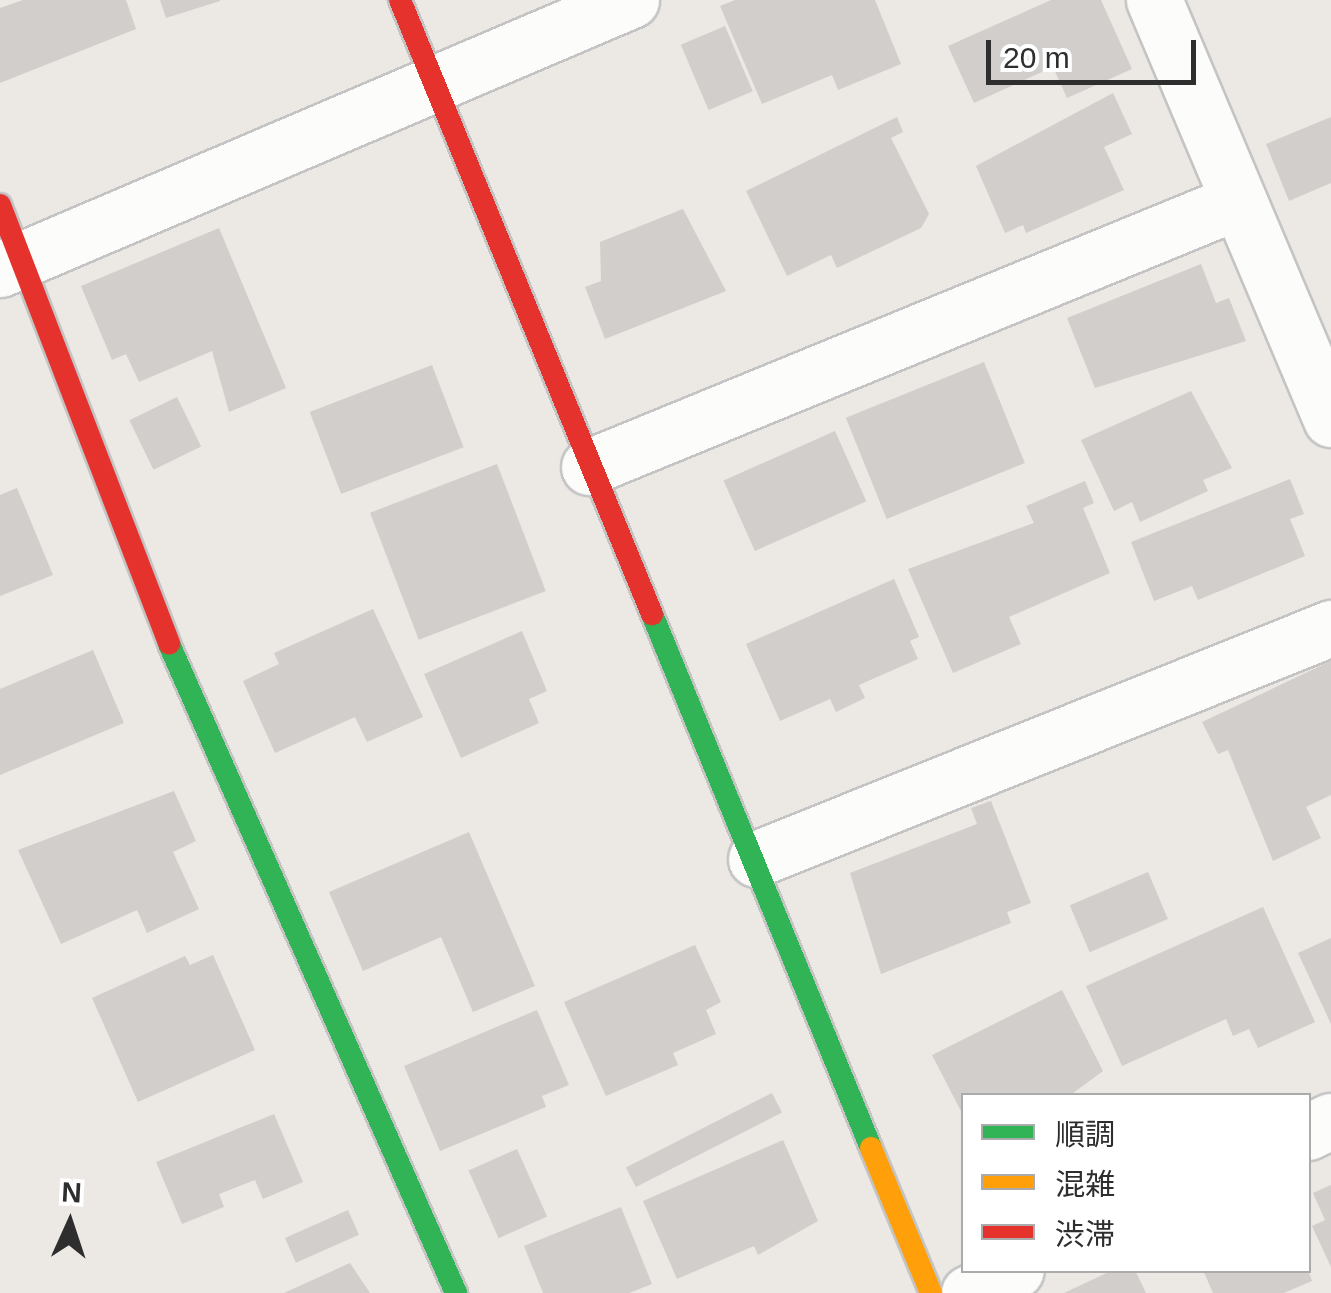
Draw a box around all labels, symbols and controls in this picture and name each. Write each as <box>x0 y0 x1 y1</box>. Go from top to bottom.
scale bar <box>991 20 1201 82</box>
text: 20 m <box>1003 41 1070 74</box>
legend <box>961 1093 1311 1273</box>
text: 順調 <box>1055 1118 1115 1151</box>
text: 混雑 <box>1055 1168 1115 1201</box>
north arrow <box>20 1173 120 1273</box>
text: N <box>61 1177 83 1209</box>
text: 渋滞 <box>1055 1218 1115 1251</box>

